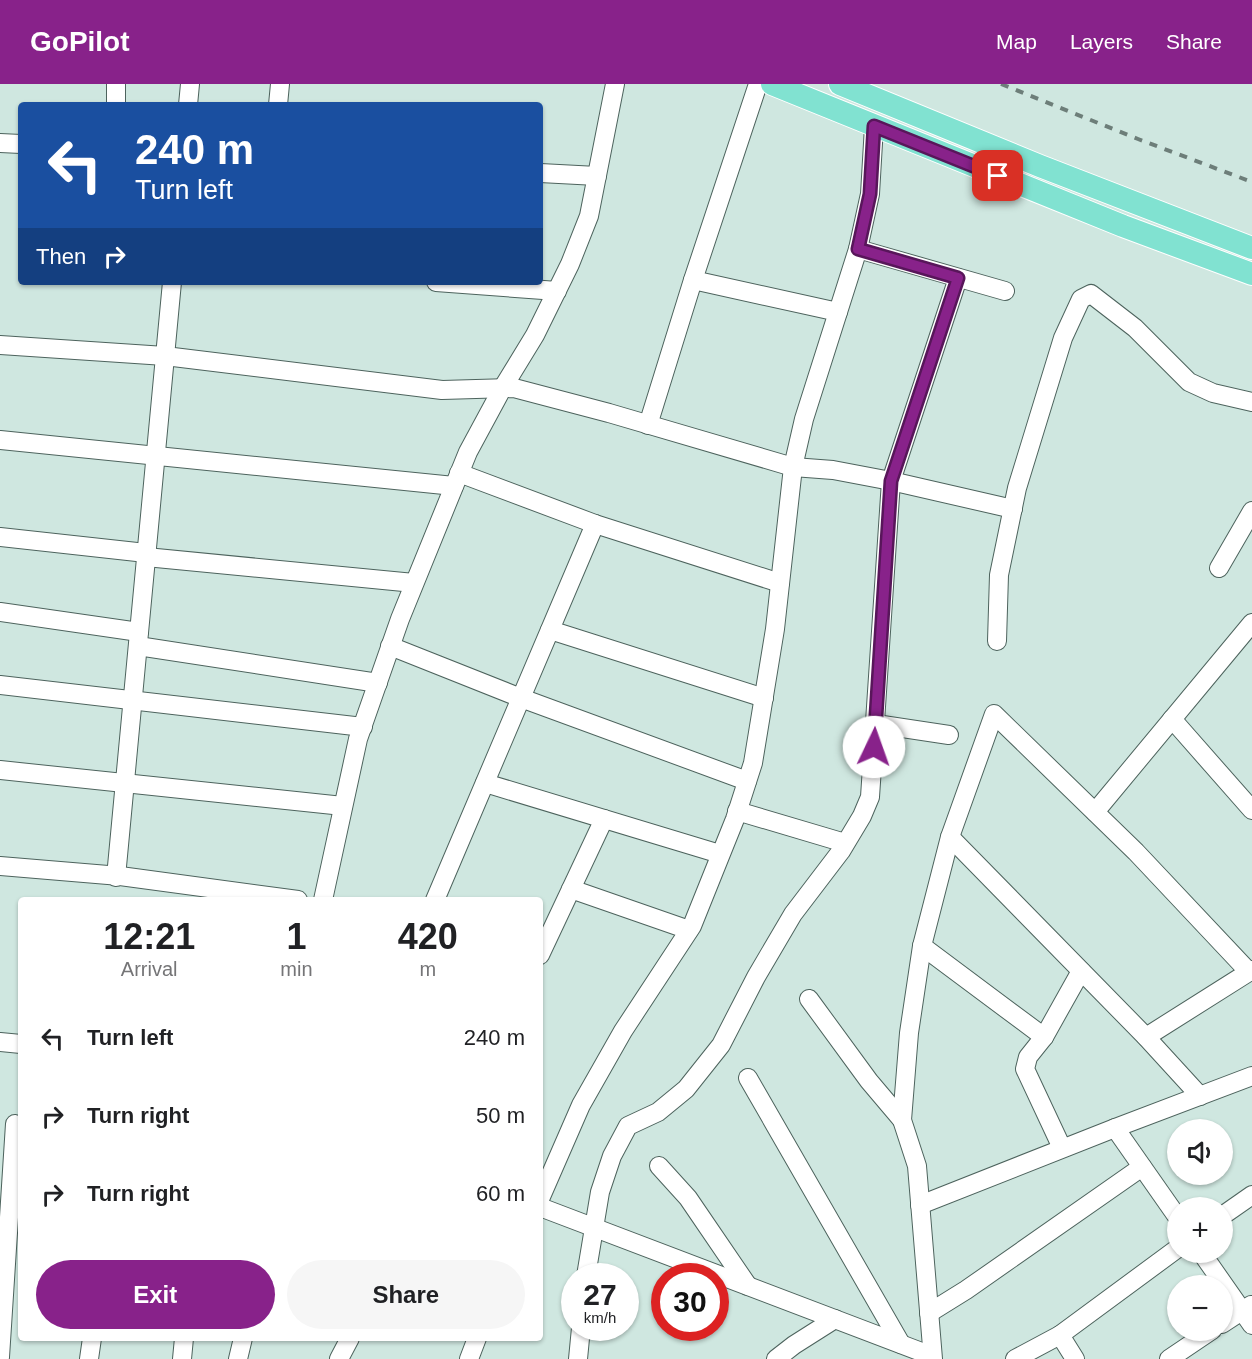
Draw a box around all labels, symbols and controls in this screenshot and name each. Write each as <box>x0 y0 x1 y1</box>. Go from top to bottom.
text: GoPilot <box>30 26 130 57</box>
text: Map <box>996 30 1037 53</box>
text: Layers <box>1070 30 1133 53</box>
text: Share <box>1166 30 1222 53</box>
icon: left <box>36 126 114 204</box>
text: 240 m <box>135 126 254 173</box>
pin <box>972 150 1023 201</box>
icon: arrive <box>981 159 1014 192</box>
text: Turn left <box>135 175 233 205</box>
icon: right <box>98 240 131 273</box>
text: Then <box>36 244 86 269</box>
position arrow <box>842 715 906 779</box>
text: 12:21 <box>103 916 195 957</box>
text: 1 <box>286 916 306 957</box>
text: 420 <box>398 916 458 957</box>
text: Arrival <box>121 958 178 980</box>
text: min <box>280 958 313 980</box>
text: m <box>419 958 436 980</box>
icon: left <box>36 1022 69 1055</box>
text: Turn left <box>87 1025 173 1050</box>
text: 240 m <box>464 1025 525 1050</box>
icon: right <box>36 1100 69 1133</box>
text: Turn right <box>87 1103 189 1128</box>
text: 50 m <box>476 1103 525 1128</box>
map controls <box>1167 1119 1233 1341</box>
button: sound <box>1167 1119 1233 1185</box>
icon: right <box>36 1178 69 1211</box>
text: Turn right <box>87 1181 189 1206</box>
text: 60 m <box>476 1181 525 1206</box>
button: + <box>1167 1197 1233 1263</box>
button: Exit <box>36 1260 275 1329</box>
button: Share <box>287 1260 525 1329</box>
speed limit sign: 30 <box>651 1263 729 1341</box>
button: − <box>1167 1275 1233 1341</box>
text: 27 <box>583 1278 617 1311</box>
text: km/h <box>584 1309 616 1326</box>

